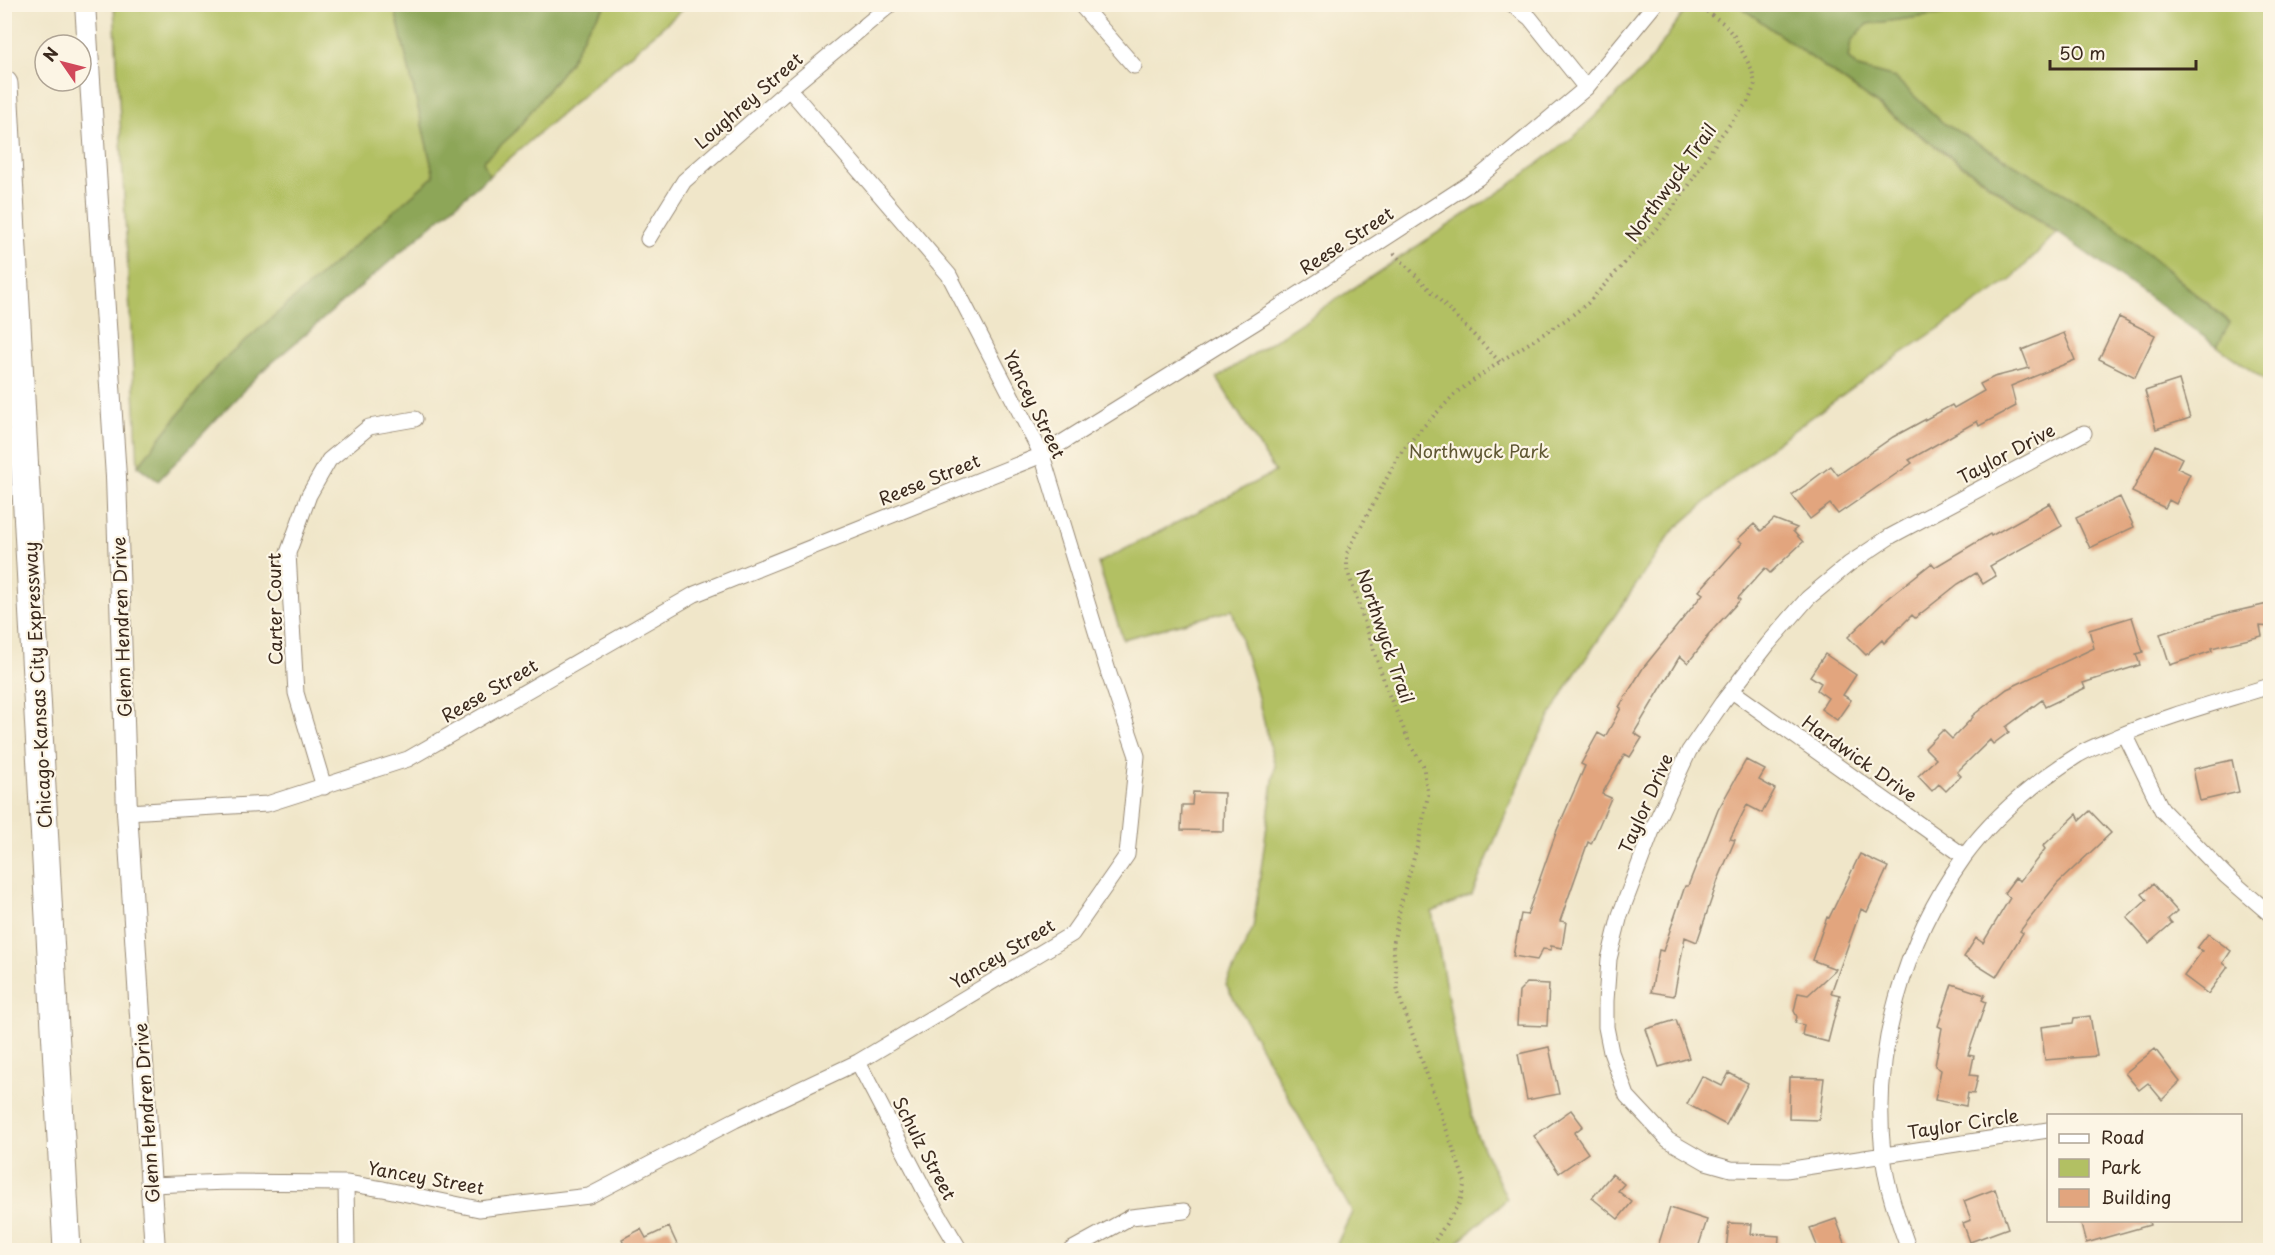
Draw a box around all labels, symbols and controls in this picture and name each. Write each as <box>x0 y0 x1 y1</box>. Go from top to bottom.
north arrow <box>33 33 93 93</box>
scale bar <box>2050 33 2196 71</box>
text: 50 m <box>2059 39 2106 66</box>
text: N <box>36 42 63 66</box>
street label: Loughrey Street <box>688 45 808 155</box>
street label: Northwyck Trail <box>1618 117 1722 247</box>
street label: Reese Street <box>1294 199 1398 281</box>
street label: Yancey Street <box>997 345 1073 463</box>
street label: Taylor Drive <box>1952 416 2060 490</box>
park label: Northwyck Park <box>1409 437 1549 464</box>
street label: Reese Street <box>874 446 984 512</box>
street label: Glenn Hendren Drive <box>104 536 138 718</box>
street label: Chicago-Kansas City Expressway <box>16 541 58 829</box>
street label: Carter Court <box>260 553 288 665</box>
street label: Northwyck Trail <box>1350 565 1422 707</box>
street label: Reese Street <box>436 651 542 729</box>
street label: Hardwick Drive <box>1797 708 1923 808</box>
street label: Taylor Drive <box>1611 749 1679 857</box>
street label: Yancey Street <box>945 911 1060 995</box>
street label: Glenn Hendren Drive <box>126 1022 166 1204</box>
street label: Schulz Street <box>886 1091 964 1205</box>
street label: Taylor Circle <box>1906 1101 2020 1145</box>
legend <box>2047 1114 2242 1222</box>
text: Road <box>2101 1123 2145 1150</box>
street label: Yancey Street <box>366 1153 486 1201</box>
text: Park <box>2101 1153 2141 1180</box>
text: Building <box>2101 1183 2171 1210</box>

